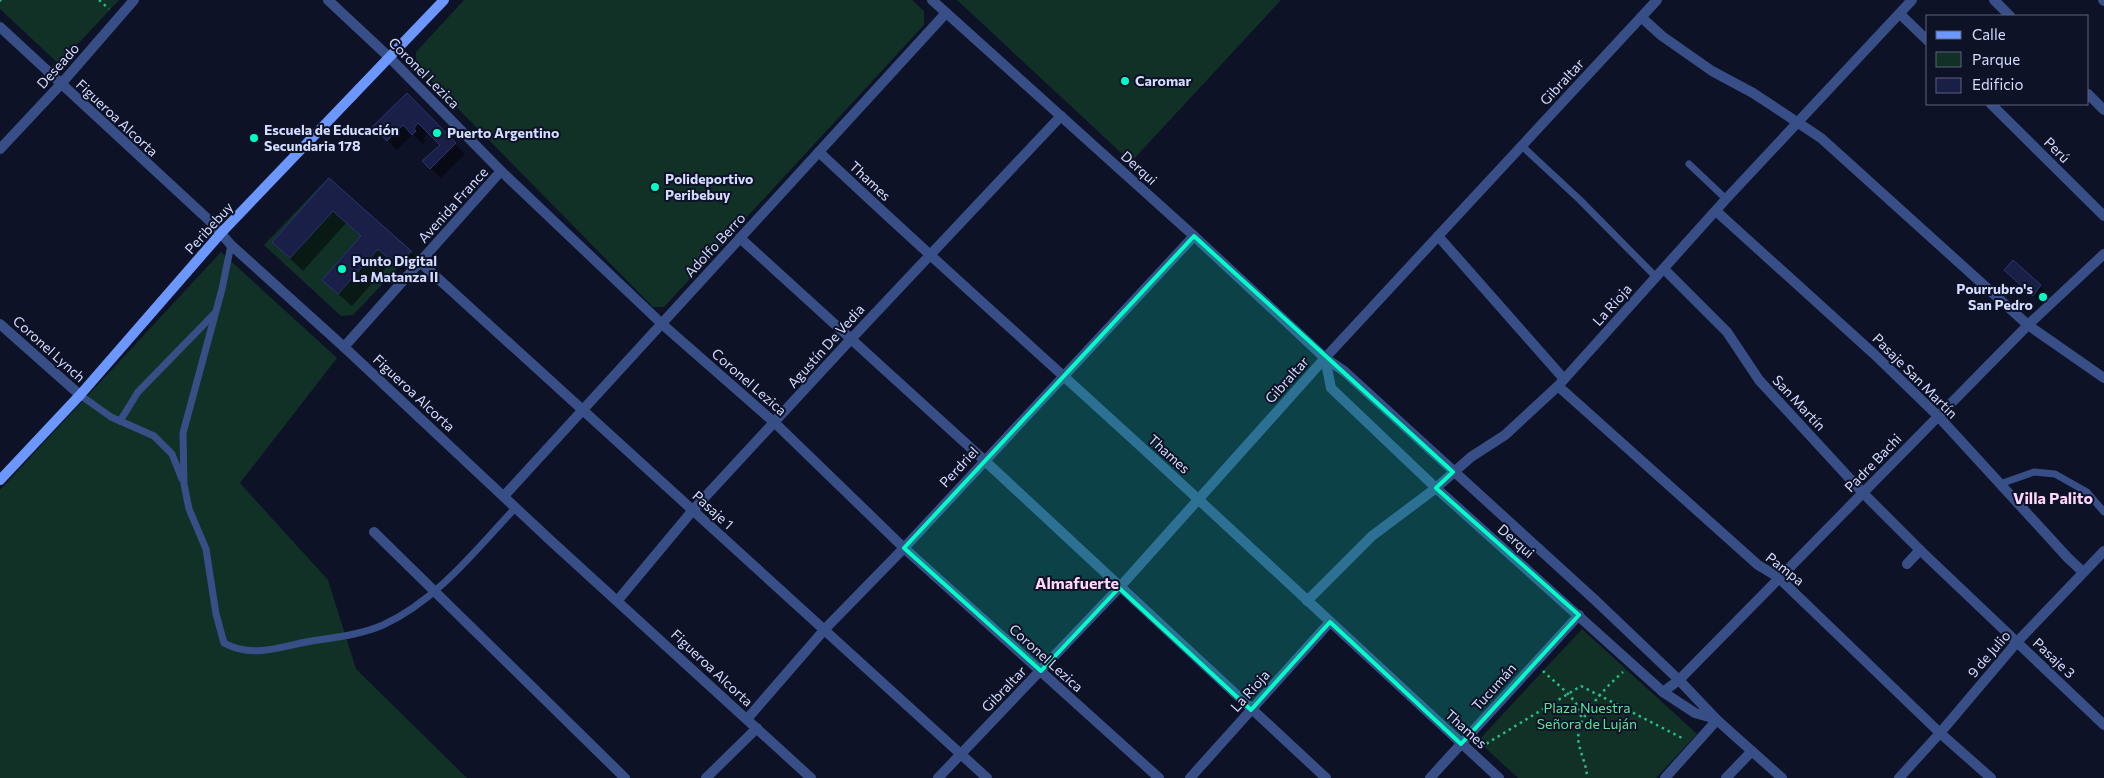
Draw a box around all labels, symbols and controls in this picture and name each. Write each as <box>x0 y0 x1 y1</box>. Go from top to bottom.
legend <box>1926 15 2089 105</box>
text: Calle <box>1972 25 2006 43</box>
street label: Coronel Lezica <box>385 34 463 112</box>
street label: Deseado <box>33 39 82 92</box>
text: Parque <box>1972 50 2020 68</box>
street label: Gibraltar <box>1536 55 1588 108</box>
place label: Caromar <box>1135 72 1191 89</box>
marker: Caromar <box>1119 75 1131 87</box>
text: Edificio <box>1972 75 2023 93</box>
street label: Figueroa Alcorta <box>73 76 162 160</box>
place label: Escuela de Educación Secundaria 178 <box>264 121 399 154</box>
place label: Puerto Argentino <box>447 124 559 141</box>
marker: Puerto Argentino <box>431 127 443 139</box>
marker: Escuela de Educación Secundaria 178 <box>248 132 260 144</box>
street label: Perú <box>2041 133 2074 166</box>
street label: Derqui <box>1118 147 1161 188</box>
street label: Thames <box>846 157 895 204</box>
street label: Avenida France <box>414 163 491 246</box>
place label: Polideportivo Peribebuy <box>665 170 753 203</box>
marker: Polideportivo Peribebuy <box>649 181 661 193</box>
street label: Peribebuy <box>181 198 236 257</box>
street label: Adolfo Berro <box>681 209 749 280</box>
place label: Punto Digital La Matanza II <box>352 252 438 285</box>
marker: Punto Digital La Matanza II <box>336 263 348 275</box>
street label: La Rioja <box>1588 280 1635 329</box>
place label: Pourrubro's San Pedro <box>1956 280 2033 313</box>
marker: Pourrubro's San Pedro <box>2037 291 2049 303</box>
street label: Agustín De Vedia <box>784 300 868 391</box>
street label: Coronel Lynch <box>10 312 89 385</box>
street label: Pasaje San Martín <box>1869 330 1961 422</box>
street label: Coronel Lezica <box>708 345 790 419</box>
street label: Figueroa Alcorta <box>370 351 459 435</box>
street label: Gibraltar <box>1261 352 1312 407</box>
street label: San Martín <box>1769 371 1829 434</box>
street label: Thames <box>1145 430 1194 477</box>
street label: Padre Bachi <box>1841 430 1905 495</box>
street label: Perdriel <box>936 443 982 491</box>
street label: Pasaje 1 <box>689 487 737 532</box>
district label: Villa Palito <box>2013 488 2093 507</box>
street label: Derqui <box>1495 520 1538 561</box>
street label: Pampa <box>1763 548 1808 589</box>
district label: Almafuerte <box>1035 573 1119 592</box>
street label: Coronel Lezica <box>1006 620 1087 695</box>
street label: Figueroa Alcorta <box>668 626 757 710</box>
street label: 9 de Julio <box>1964 627 2014 681</box>
street label: Pasaje 3 <box>2030 634 2079 681</box>
street label: Tucumán <box>1468 659 1519 714</box>
street label: Gibraltar <box>978 662 1030 715</box>
street label: La Rioja <box>1226 666 1273 715</box>
park label: Plaza Nuestra Señora de Luján <box>1537 699 1637 732</box>
street label: Thames <box>1442 705 1491 752</box>

